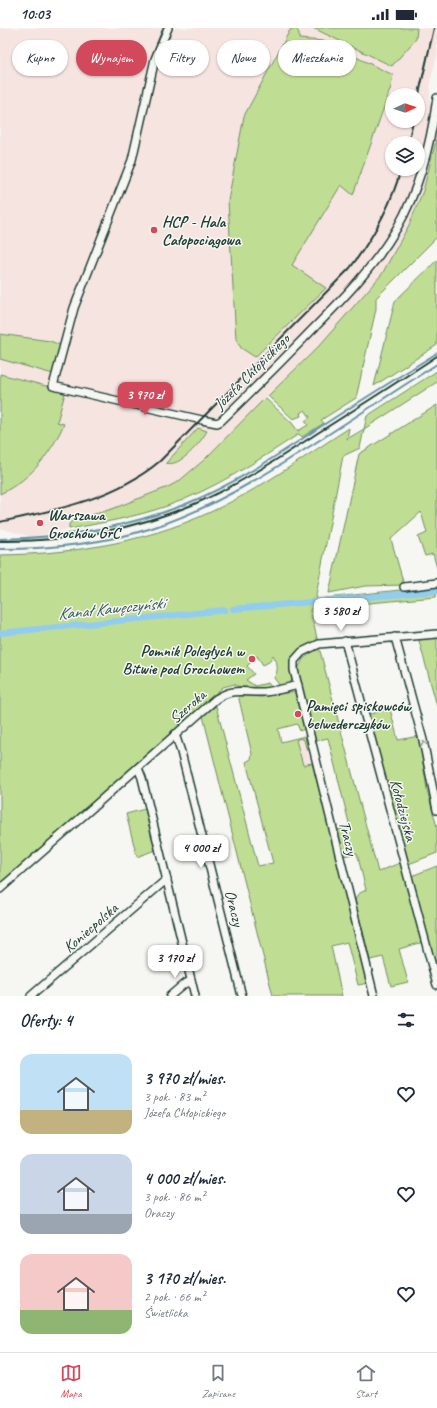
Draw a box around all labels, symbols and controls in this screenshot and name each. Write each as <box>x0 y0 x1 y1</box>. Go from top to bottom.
text: 10:03 <box>20 5 50 24</box>
chip: Kupno <box>12 40 68 76</box>
chip: Wynajem <box>76 40 147 76</box>
chip: Filtry <box>155 40 209 76</box>
chip: Nowe <box>217 40 270 76</box>
chip: Mieszkanie <box>278 40 356 76</box>
north arrow <box>385 88 425 128</box>
map controls <box>385 88 425 176</box>
button: layers <box>385 136 425 176</box>
place label: HCP - Hala Całopociągowa <box>162 212 242 250</box>
marker: HCP - Hala Całopociągowa <box>149 225 159 235</box>
street label: Józefa Chłopickiego <box>209 328 296 415</box>
pin: 3 970 zł <box>104 382 186 416</box>
text: 3 970 zł <box>127 387 163 403</box>
place label: Warszawa Grochów GrC <box>48 505 122 543</box>
marker: Warszawa Grochów GrC <box>35 518 45 528</box>
water label: Kanał Kawęczyński <box>57 592 170 625</box>
pin: 3 580 zł <box>300 598 382 632</box>
text: 3 580 zł <box>323 603 359 619</box>
place label: Pomnik Poległych w Bitwie pod Grochowem <box>123 641 246 679</box>
marker: Pomnik Poległych w Bitwie pod Grochowem <box>247 654 257 664</box>
street label: Szeroka <box>165 684 211 728</box>
place label: Pamięci spiskowców belwederczyków <box>306 696 412 734</box>
marker: Pamięci spiskowców belwederczyków <box>293 709 303 719</box>
one-way arrow <box>420 741 428 747</box>
street label: Kołodziejska <box>385 777 421 844</box>
street label: Traczy <box>334 819 362 859</box>
pin: 4 000 zł <box>160 835 242 869</box>
text: 4 000 zł <box>183 840 219 856</box>
street label: Oraczy <box>220 888 249 930</box>
street label: Koniecpolska <box>59 898 123 957</box>
pin: 3 170 zł <box>134 945 216 979</box>
text: 3 170 zł <box>157 950 193 966</box>
icon: filters <box>395 1009 417 1031</box>
text: Oferty: 4 <box>20 1010 72 1031</box>
text: 3 970 zł/mies. <box>144 1068 225 1089</box>
icon: home <box>52 1070 100 1118</box>
icon: heart <box>395 1083 417 1105</box>
text: 3 pok. · 83 m² <box>144 1089 205 1105</box>
text: Józefa Chłopickiego <box>144 1105 225 1121</box>
text: 4 000 zł/mies. <box>144 1168 226 1189</box>
icon: home <box>52 1170 100 1218</box>
icon: heart <box>395 1183 417 1205</box>
text: 3 pok. · 86 m² <box>144 1189 205 1205</box>
text: Oraczy <box>144 1205 174 1221</box>
text: 3 170 zł/mies. <box>144 1268 226 1289</box>
icon: home <box>52 1270 100 1318</box>
icon: heart <box>395 1283 417 1305</box>
text: 2 pok. · 66 m² <box>144 1289 205 1305</box>
text: Świetlicka <box>144 1305 188 1321</box>
tab: Mapa <box>60 1362 82 1400</box>
tab: Zapisane <box>202 1362 235 1400</box>
tab: Start <box>355 1362 377 1400</box>

